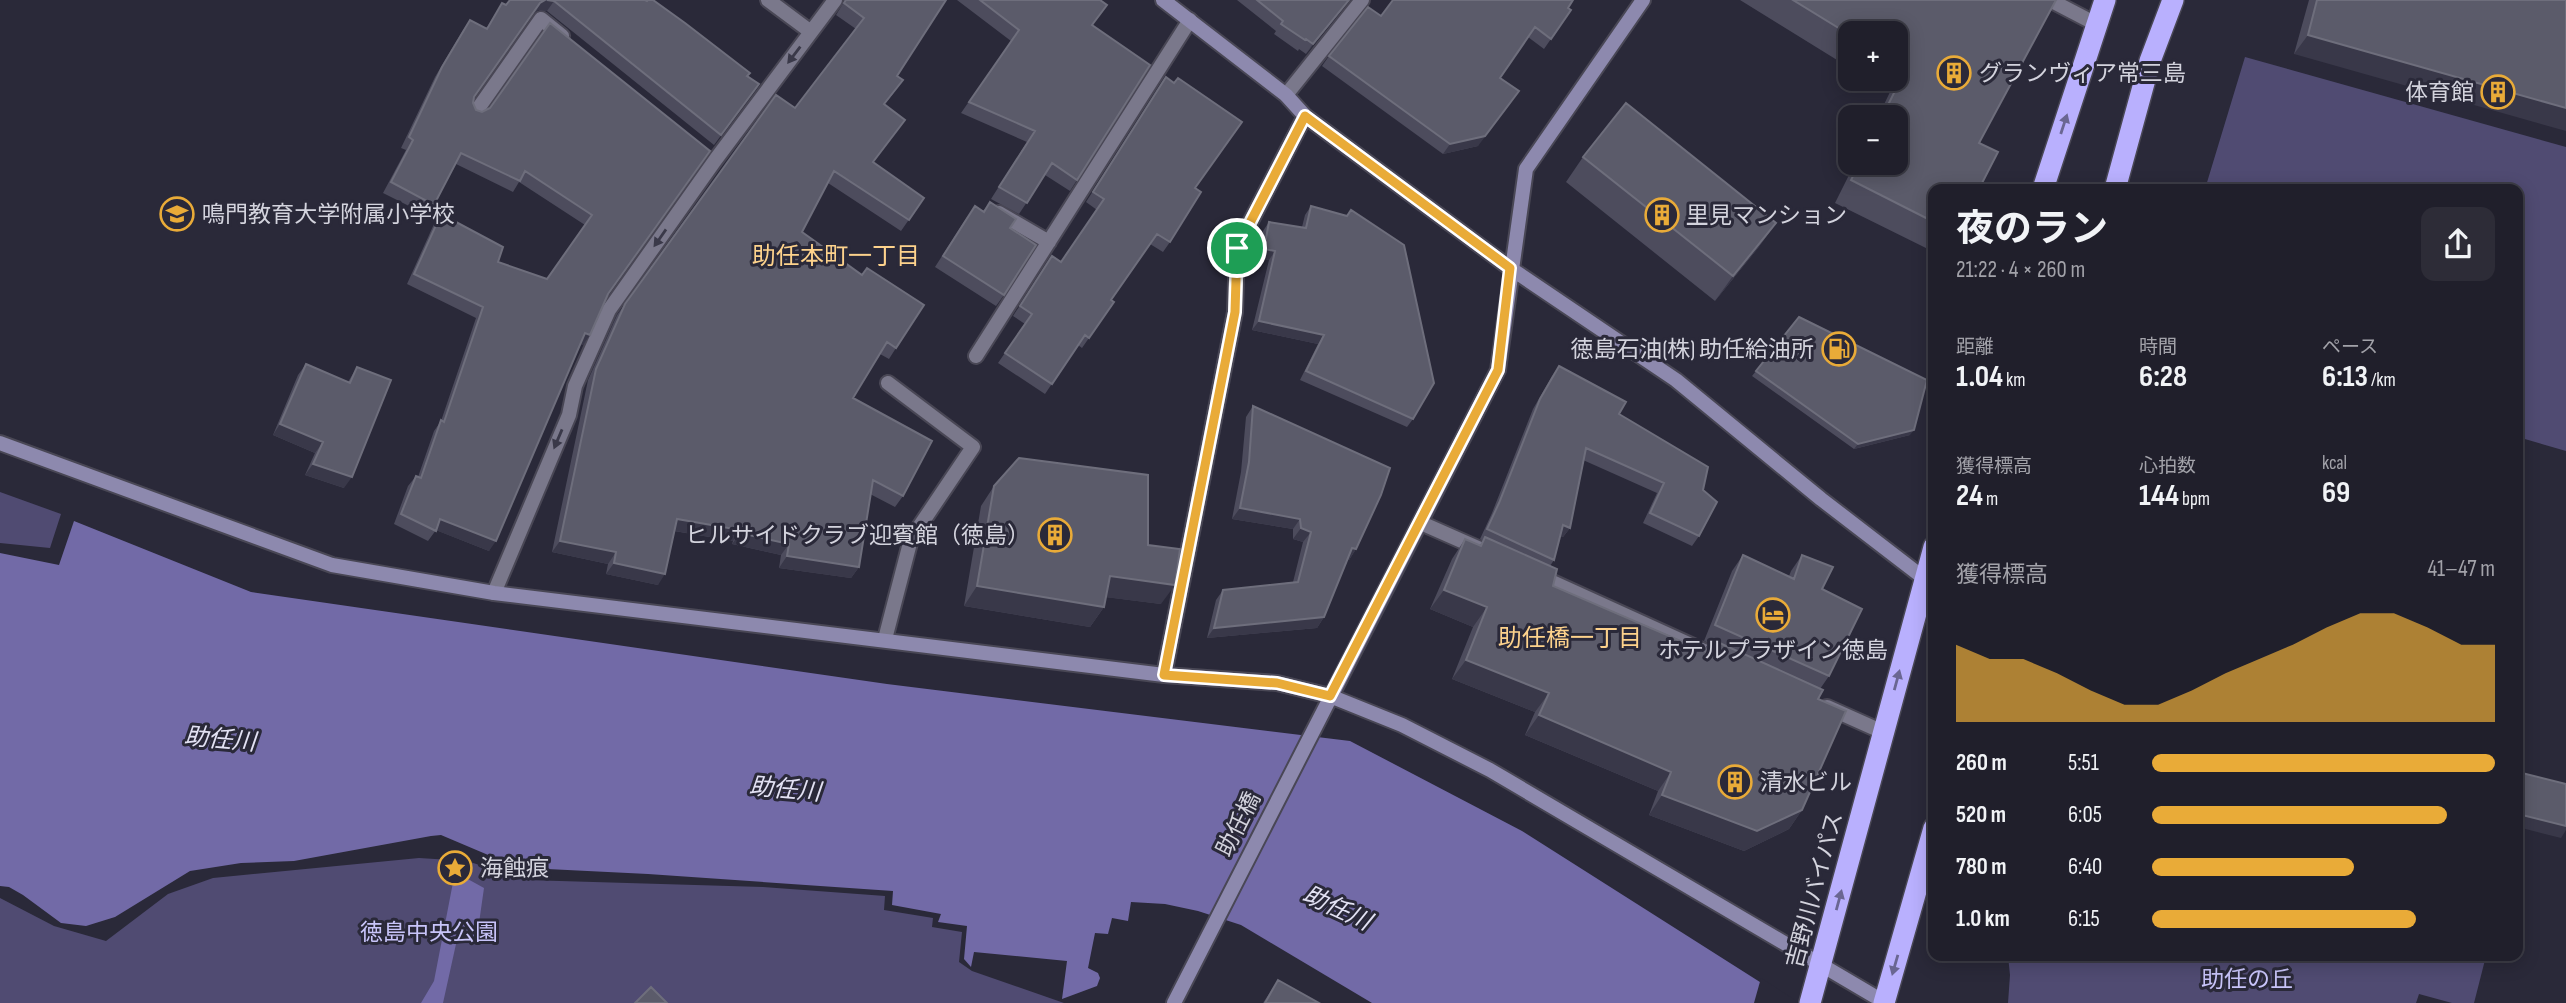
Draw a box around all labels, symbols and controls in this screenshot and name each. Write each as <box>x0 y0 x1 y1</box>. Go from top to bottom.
map controls <box>1838 21 1908 175</box>
button: + <box>1838 21 1908 91</box>
one-way arrow <box>787 45 802 63</box>
building icon: グランヴィア常三島 <box>1935 54 1973 92</box>
place label: グランヴィア常三島 <box>1979 60 2186 88</box>
building icon: 体育館 <box>2479 73 2517 111</box>
place label: 体育館 <box>2405 79 2474 107</box>
button: − <box>1838 105 1908 175</box>
one-way arrow <box>2059 113 2070 134</box>
school or university icon: 鳴門教育大学附属小学校 <box>158 195 196 233</box>
building icon: 里見マンション <box>1643 196 1681 234</box>
place label: 鳴門教育大学附属小学校 <box>202 201 455 229</box>
place label: 里見マンション <box>1686 202 1847 230</box>
text: 夜のラン <box>1956 207 2108 252</box>
button: share <box>2421 207 2495 281</box>
pin <box>1207 218 1267 278</box>
one-way arrow <box>653 229 667 247</box>
icon: arrive <box>1218 229 1256 267</box>
district label: 助任本町一丁目 <box>752 242 920 271</box>
text: 21:22 · 4 × 260 m <box>1956 256 2085 284</box>
fuel station icon: 徳島石油(株) 助任給油所 <box>1820 330 1858 368</box>
place label: 徳島石油(株) 助任給油所 <box>1570 336 1814 364</box>
text: 距離 <box>1956 336 1994 359</box>
text: 時間 <box>2139 336 2177 359</box>
text: ペース <box>2322 336 2378 359</box>
text: 1.04 <box>1956 359 2003 395</box>
text: 6:28 <box>2139 359 2187 395</box>
text: 6:13 <box>2322 359 2368 395</box>
text: km <box>2003 369 2025 392</box>
text: /km <box>2368 369 2396 392</box>
one-way arrow <box>553 429 564 450</box>
text: kcal <box>2322 452 2347 475</box>
text: 獲得標高 <box>1956 455 2032 478</box>
text: 心拍数 <box>2139 455 2196 478</box>
text: 69 <box>2322 475 2350 511</box>
text: 24 <box>1956 478 1983 514</box>
text: 144 <box>2139 478 2179 514</box>
text: m <box>1983 488 1998 511</box>
text: bpm <box>2179 488 2210 511</box>
building icon: ヒルサイドクラブ迎賓館（徳島） <box>1036 516 1074 554</box>
place label: ヒルサイドクラブ迎賓館（徳島） <box>685 522 1030 550</box>
text: 41–47 m <box>2427 555 2495 583</box>
text: 獲得標高 <box>1956 561 2048 589</box>
hotel icon: ホテルプラザイン徳島 <box>1754 596 1792 634</box>
district label: 助任橋一丁目 <box>1498 624 1642 653</box>
place label: ホテルプラザイン徳島 <box>1658 637 1888 665</box>
one-way arrow <box>1892 669 1903 691</box>
water label: 助任川 <box>183 722 260 757</box>
text: 260 m <box>1956 749 2007 777</box>
text: 5:51 <box>2068 749 2099 777</box>
building icon: 清水ビル <box>1716 763 1754 801</box>
place label: 清水ビル <box>1760 769 1852 797</box>
water label: 助任川 <box>748 772 825 807</box>
street label: 助任橋 <box>1211 787 1267 862</box>
text: 520 m <box>1956 801 2006 829</box>
text: 6:05 <box>2068 801 2102 829</box>
street label: 吉野川バイパス <box>1781 809 1849 971</box>
place icon: 海蝕痕 <box>436 849 474 887</box>
text: 780 m <box>1956 853 2007 881</box>
text: 6:40 <box>2068 853 2102 881</box>
place label: 海蝕痕 <box>480 855 549 883</box>
water label: 助任川 <box>1298 880 1378 938</box>
one-way arrow <box>1834 889 1844 910</box>
text: 1.0 km <box>1956 905 2010 933</box>
text: 6:15 <box>2068 905 2100 933</box>
park label: 徳島中央公園 <box>360 919 498 947</box>
one-way arrow <box>1889 954 1900 976</box>
park label: 助任の丘 <box>2201 966 2293 994</box>

